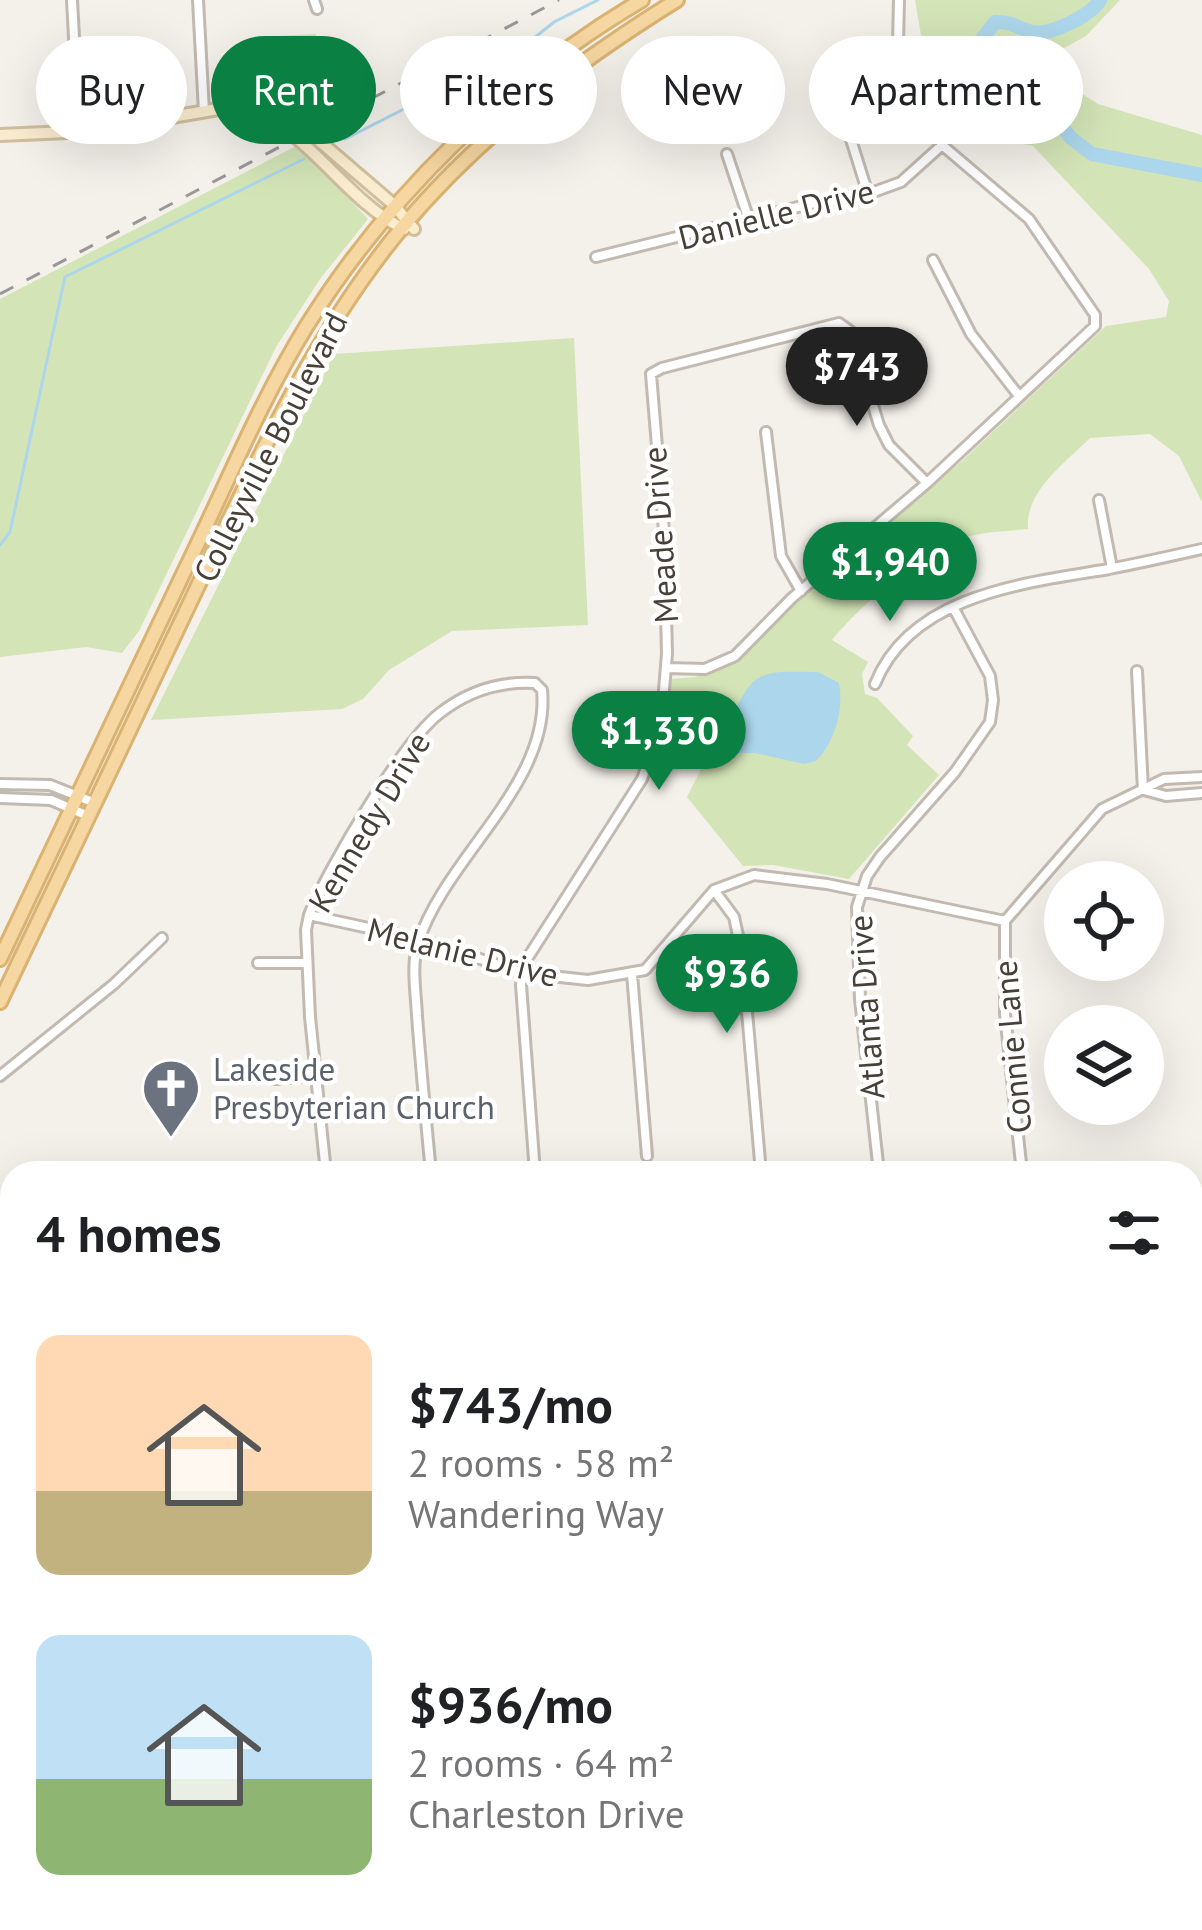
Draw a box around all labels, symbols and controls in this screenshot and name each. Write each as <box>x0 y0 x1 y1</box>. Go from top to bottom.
chip: Buy <box>36 36 187 144</box>
chip: Rent <box>211 36 376 144</box>
chip: Filters <box>400 36 597 144</box>
chip: New <box>621 36 785 144</box>
chip: Apartment <box>809 36 1083 144</box>
street label: Danielle Drive <box>673 168 878 259</box>
street label: Colleyville Boulevard <box>183 304 356 589</box>
pin: $743 <box>786 327 928 429</box>
text: $743 <box>813 340 901 391</box>
street label: Meade Drive <box>632 445 687 625</box>
pin: $1,940 <box>792 522 988 624</box>
text: $1,940 <box>830 535 950 586</box>
pin: $1,330 <box>561 691 757 793</box>
text: $1,330 <box>599 704 719 755</box>
street label: Kennedy Drive <box>298 724 439 920</box>
map controls <box>1044 861 1164 1125</box>
button: locate <box>1044 861 1164 981</box>
street label: Melanie Drive <box>363 907 563 996</box>
street label: Atlanta Drive <box>838 914 893 1100</box>
pin: $936 <box>656 934 798 1036</box>
text: $936 <box>683 947 771 998</box>
street label: Connie Lane <box>983 959 1040 1135</box>
button: layers <box>1044 1005 1164 1125</box>
place label: Lakeside Presbyterian Church <box>213 1047 495 1128</box>
church icon: Lakeside Presbyterian Church <box>140 1057 202 1139</box>
text: 4 homes <box>36 1200 222 1266</box>
icon: filters <box>1101 1200 1167 1266</box>
text: $743/mo <box>408 1371 613 1437</box>
icon: home <box>132 1383 276 1527</box>
text: 2 rooms · 58 m² <box>408 1437 674 1488</box>
text: Wandering Way <box>408 1488 664 1539</box>
text: $936/mo <box>408 1671 613 1737</box>
icon: home <box>132 1683 276 1827</box>
text: 2 rooms · 64 m² <box>408 1737 674 1788</box>
text: Charleston Drive <box>408 1788 685 1839</box>

